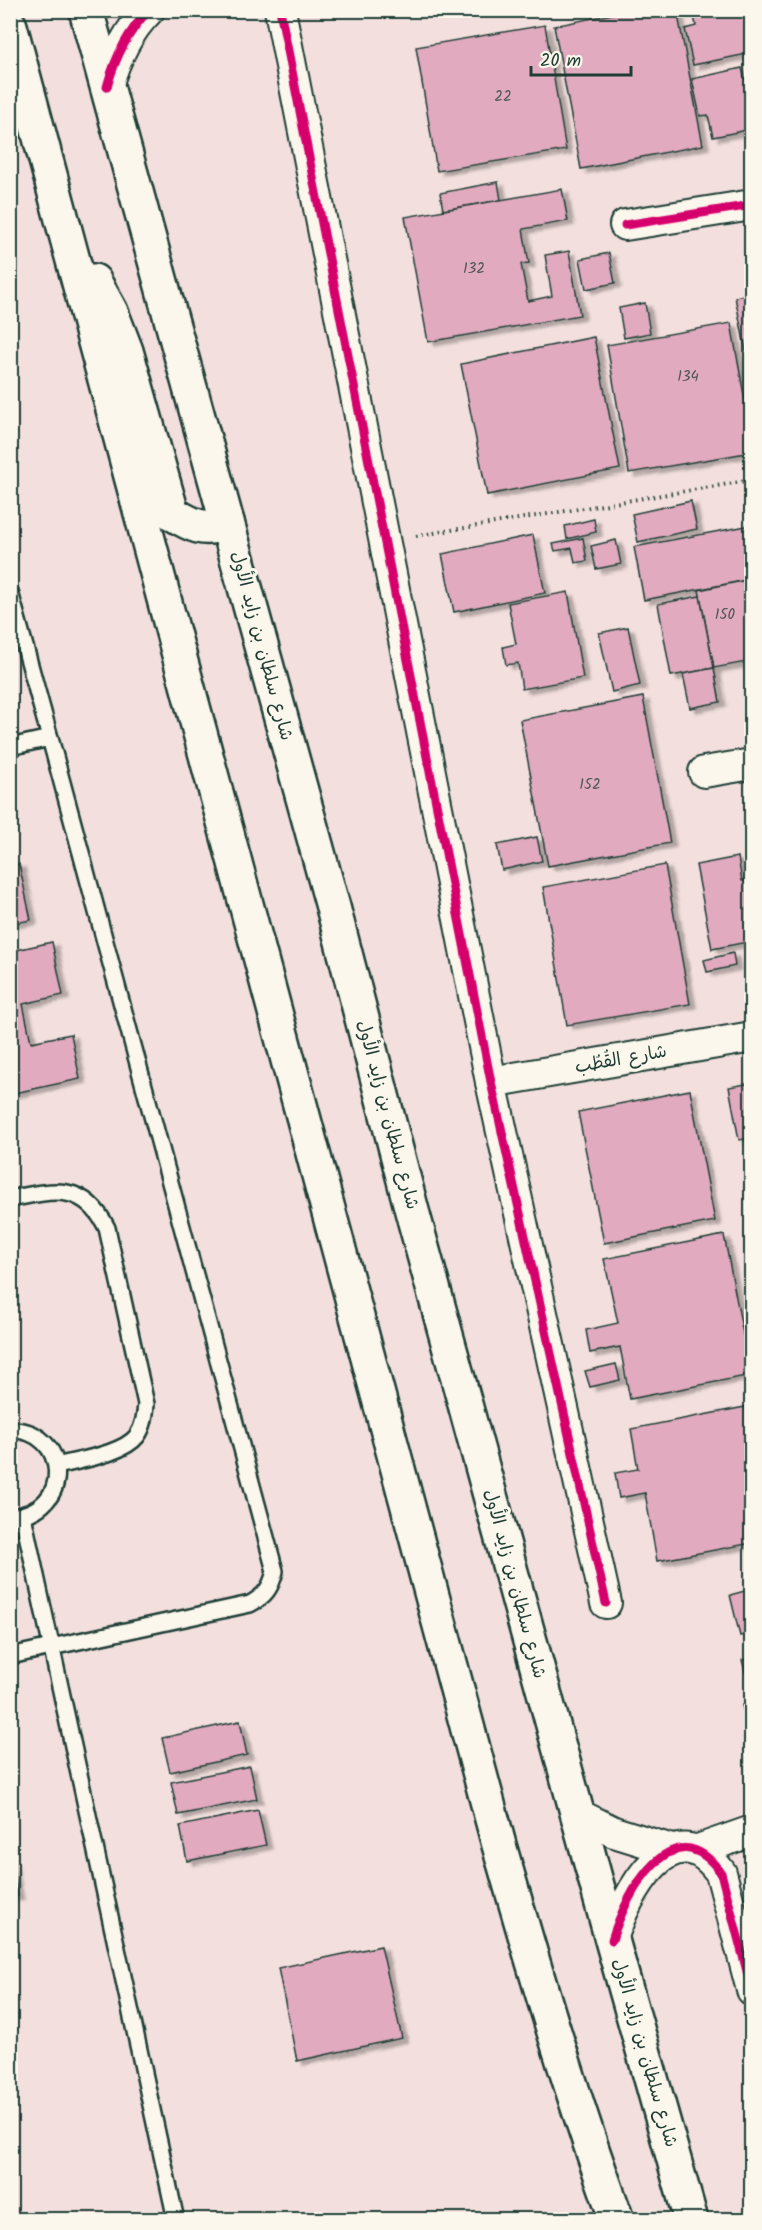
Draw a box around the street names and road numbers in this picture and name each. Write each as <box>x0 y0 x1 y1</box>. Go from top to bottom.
street label: شارع سلطان بن زايد الأول <box>222 548 300 744</box>
street label: شارع سلطان بن زايد الأول <box>348 1017 426 1213</box>
street label: شارع القُطُب <box>573 1038 669 1082</box>
street label: شارع سلطان بن زايد الأول <box>475 1486 553 1682</box>
street label: شارع سلطان بن زايد الأول <box>603 1955 685 2151</box>

